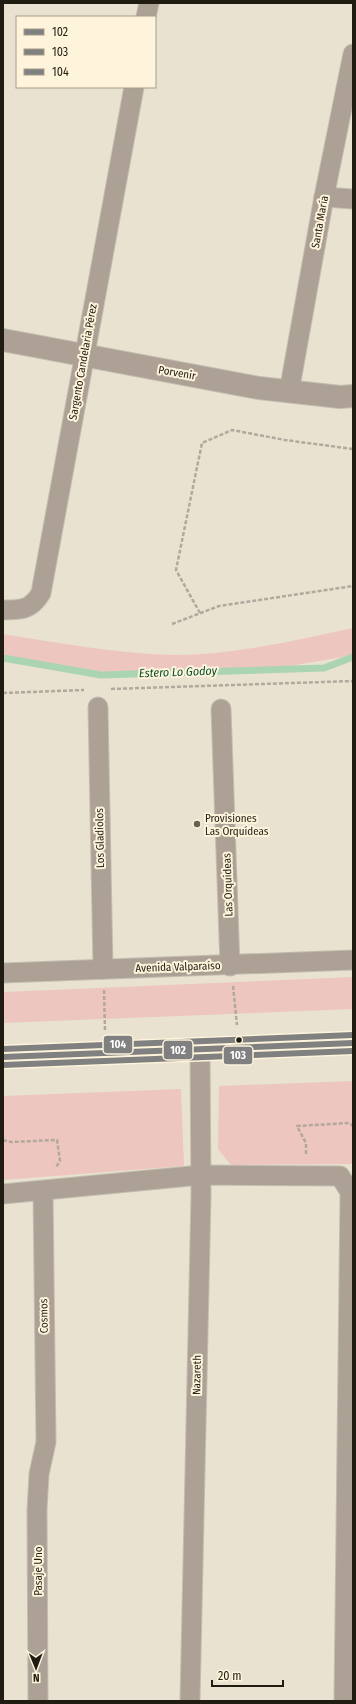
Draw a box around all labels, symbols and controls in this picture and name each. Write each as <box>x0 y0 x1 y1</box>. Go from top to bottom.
legend <box>16 16 156 88</box>
text: 102 <box>52 25 68 39</box>
text: 103 <box>52 45 68 59</box>
text: 104 <box>52 65 69 79</box>
street label: Santa María <box>309 195 331 249</box>
street label: Sargento Candelaria Pérez <box>66 302 100 421</box>
street label: Porvenir <box>157 363 197 383</box>
water label: Estero Lo Godoy <box>139 664 218 680</box>
street label: Los Gladiolos <box>93 808 107 868</box>
place label: Provisiones Las Orquídeas <box>205 812 269 838</box>
marker: Provisiones Las Orquídeas <box>192 819 202 829</box>
street label: Las Orquídeas <box>220 853 236 917</box>
street label: Avenida Valparaíso <box>135 959 221 975</box>
line badge: 104 <box>103 1035 133 1054</box>
unlabelled marker <box>234 1035 244 1045</box>
text: 104 <box>110 1038 126 1051</box>
line badge: 102 <box>163 1040 193 1060</box>
text: 102 <box>170 1044 186 1057</box>
line badge: 103 <box>223 1046 253 1065</box>
text: 103 <box>230 1049 246 1062</box>
street label: Cosmos <box>37 1298 51 1334</box>
street label: Nazareth <box>190 1355 204 1395</box>
street label: Pasaje Uno <box>32 1546 45 1596</box>
north arrow <box>16 1648 56 1688</box>
scale bar <box>212 1662 283 1688</box>
text: 20 m <box>218 1669 242 1683</box>
text: N <box>33 1671 40 1684</box>

